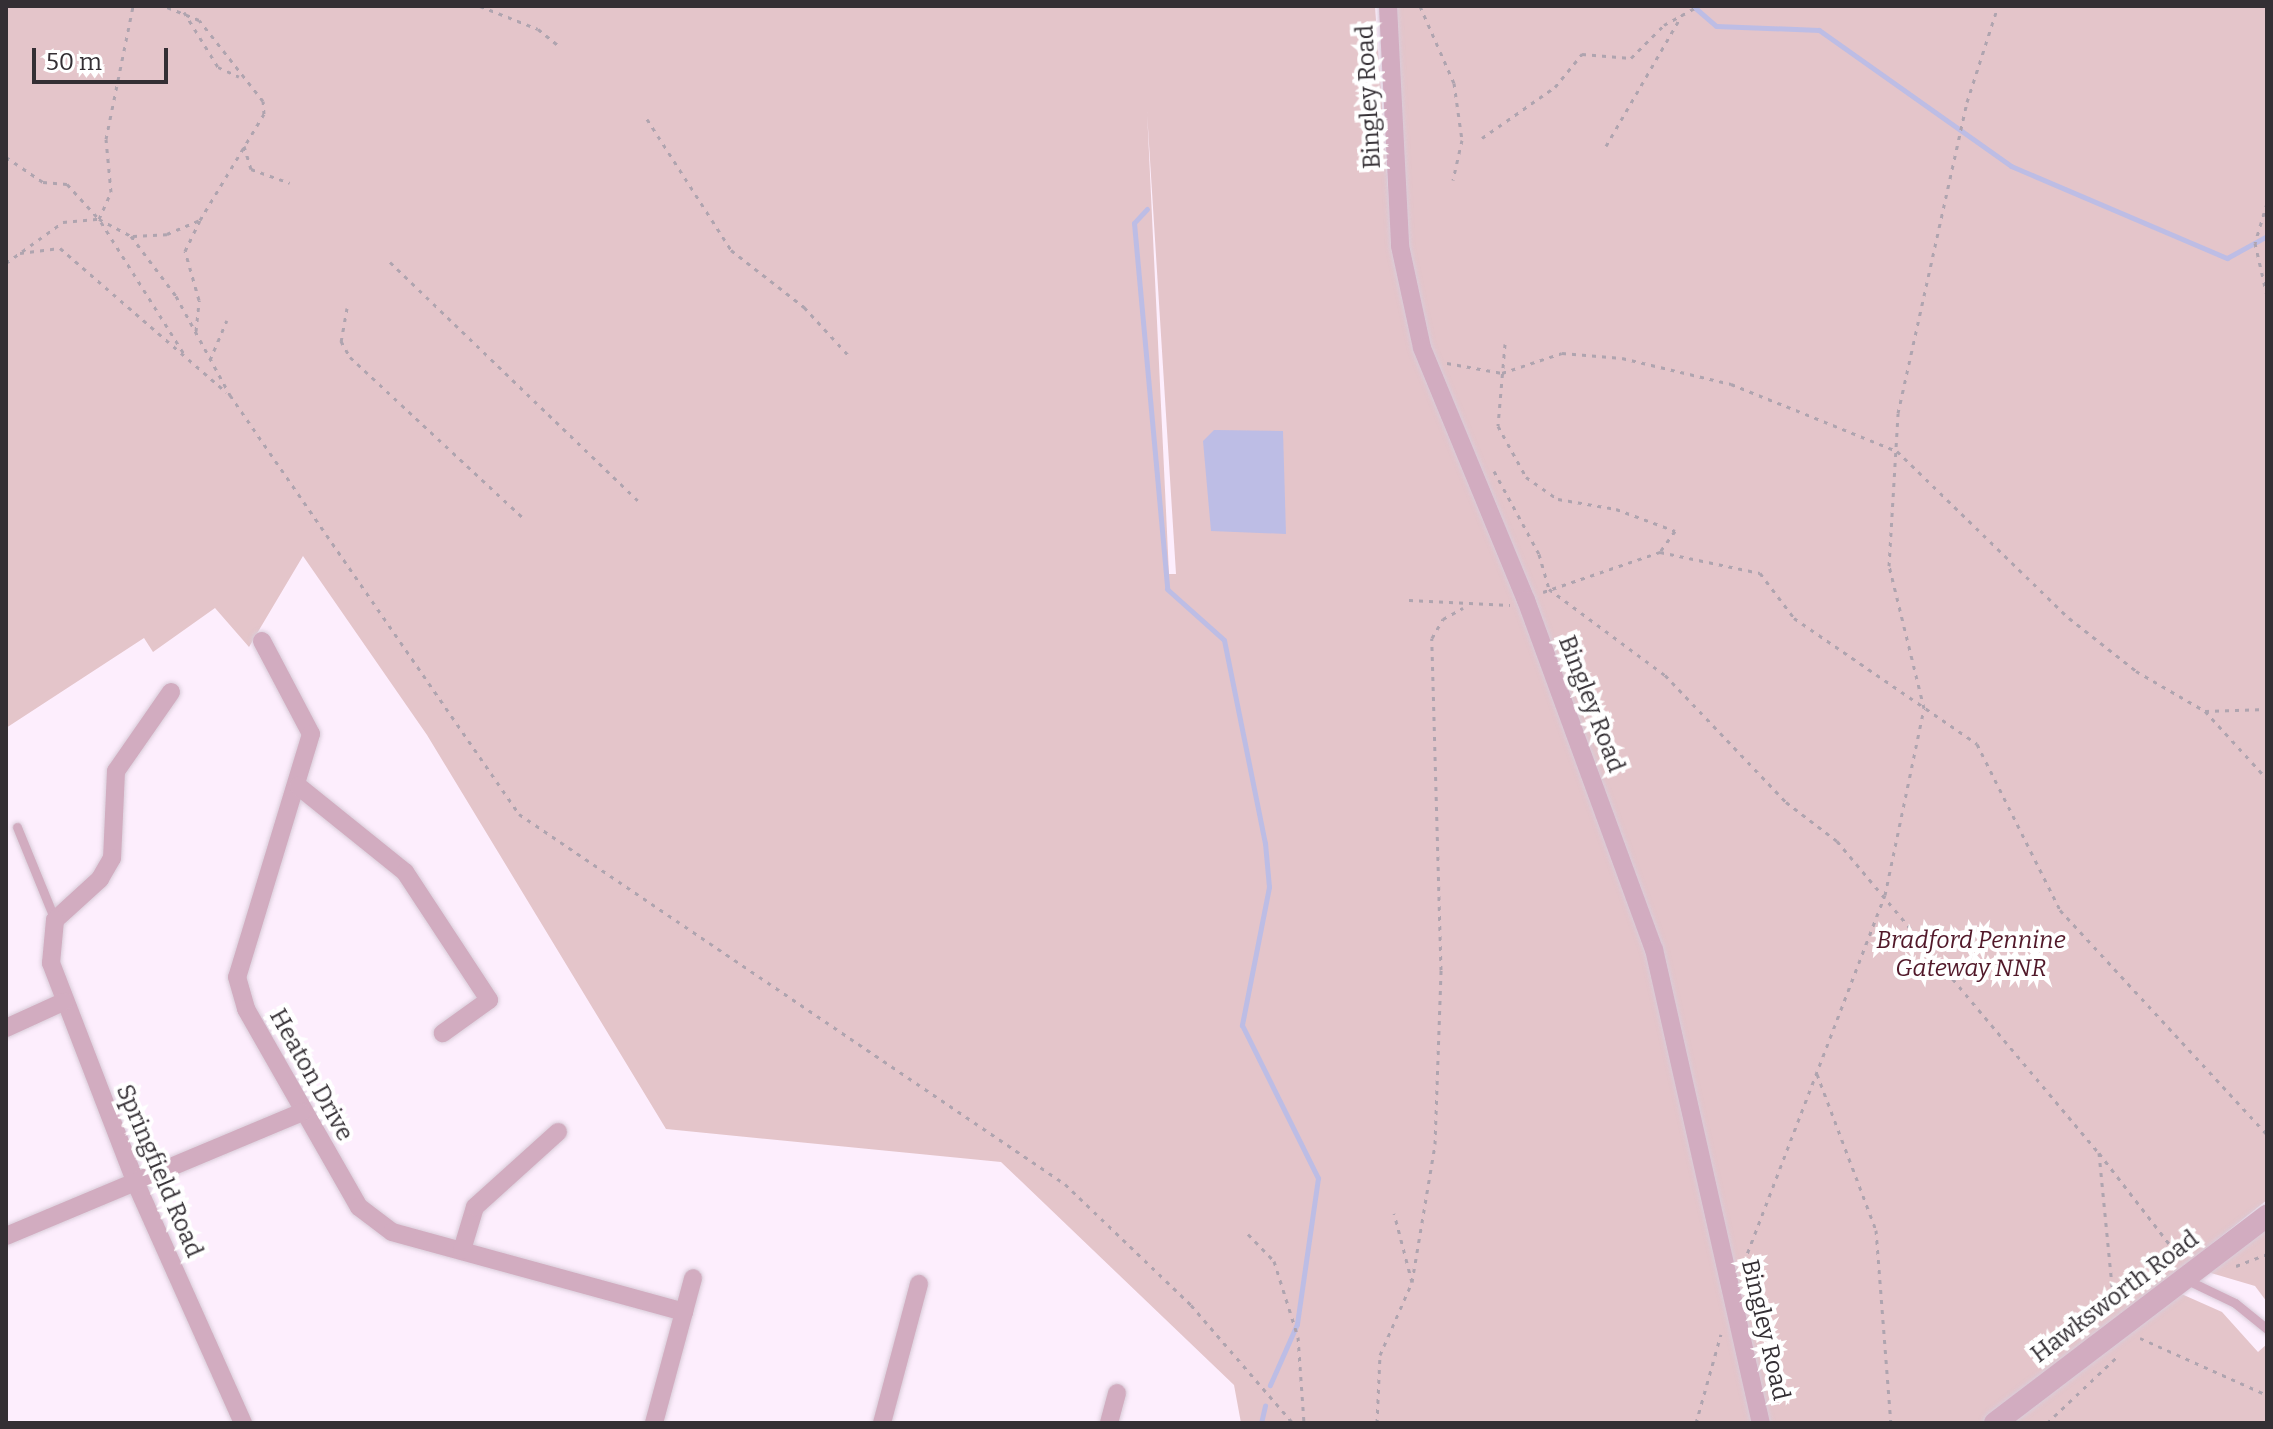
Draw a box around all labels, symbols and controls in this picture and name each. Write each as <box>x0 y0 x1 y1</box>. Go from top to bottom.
street label: Bingley Road <box>1351 24 1387 170</box>
scale bar <box>36 32 172 82</box>
text: 50 m <box>46 48 102 76</box>
street label: Bingley Road <box>1552 632 1630 776</box>
park label: Bradford Pennine Gateway NNR <box>1876 927 2066 983</box>
street label: Heaton Drive <box>263 1004 359 1146</box>
street label: Springfield Road <box>110 1080 208 1262</box>
street label: Hawksworth Road <box>2026 1225 2204 1369</box>
street label: Bingley Road <box>1735 1257 1795 1403</box>

